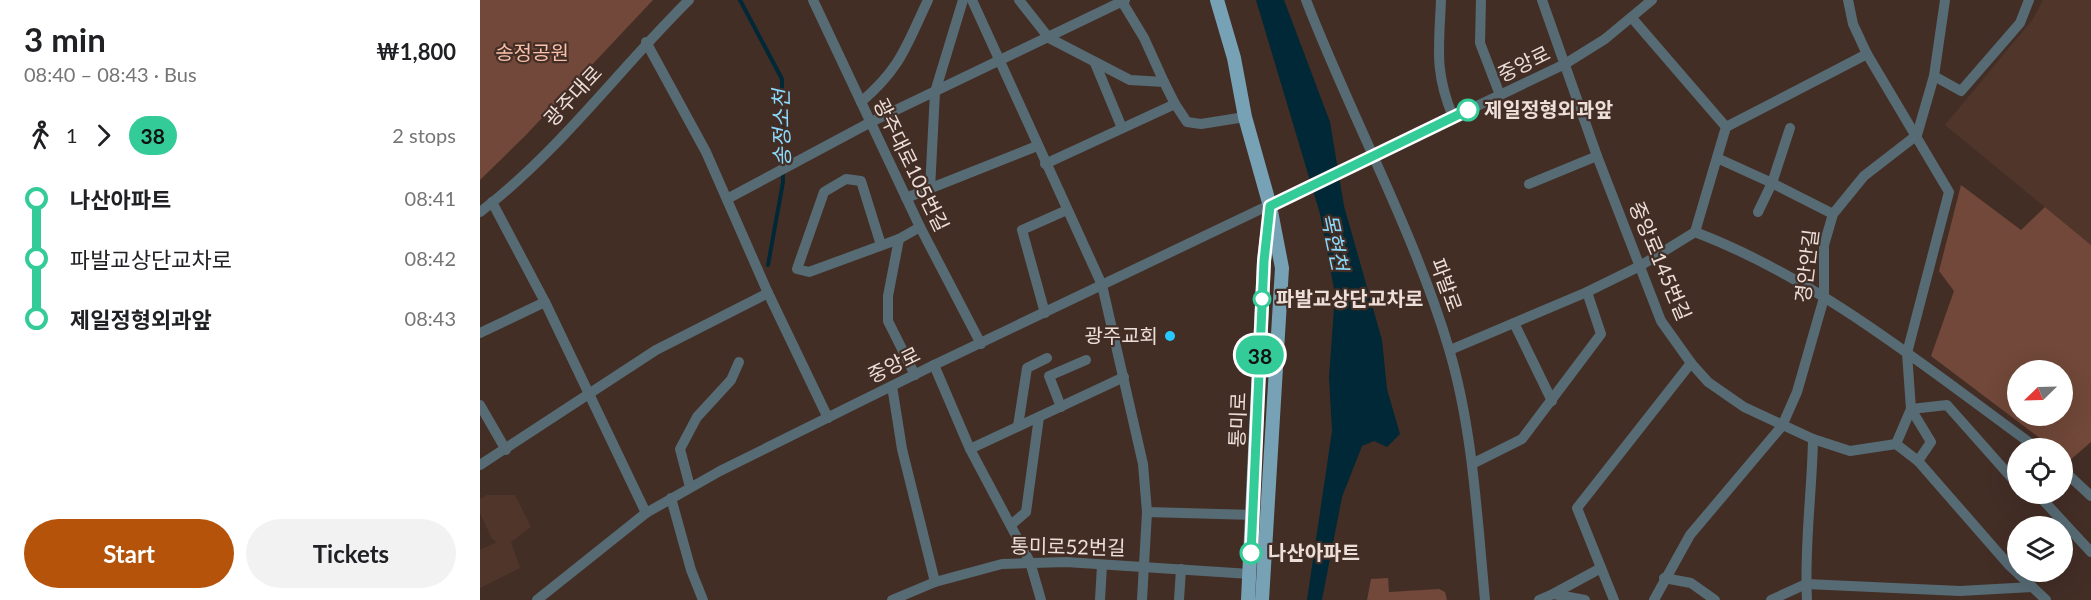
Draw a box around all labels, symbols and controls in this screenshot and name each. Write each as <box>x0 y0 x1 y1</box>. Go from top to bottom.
text: 3 min <box>24 19 106 59</box>
text: ₩1,800 <box>376 38 456 65</box>
park label: 송정공원 <box>495 40 569 64</box>
street label: 중앙로 <box>1493 40 1554 86</box>
street label: 광주대로 <box>538 60 606 130</box>
text: 08:40 – 08:43 · Bus <box>24 62 197 86</box>
water label: 송정소천 <box>767 86 794 167</box>
street label: 광주대로105번길 <box>869 94 955 235</box>
place label: 제일정형외과앞 <box>1484 97 1613 121</box>
marker: 제일정형외과앞 <box>1457 99 1479 121</box>
icon: walk <box>24 119 57 152</box>
icon: forward <box>87 119 120 152</box>
text: 1 <box>66 123 78 147</box>
text: 38 <box>141 123 165 148</box>
text: 2 stops <box>392 123 456 147</box>
text: 나산아파트 <box>70 186 171 213</box>
text: 08:41 <box>405 186 456 210</box>
street label: 중앙로145번길 <box>1625 198 1697 324</box>
water label: 목현천 <box>1317 211 1354 275</box>
street label: 경안안길 <box>1790 228 1822 304</box>
text: 파발교상단교차로 <box>70 246 232 273</box>
text: 08:42 <box>405 246 456 270</box>
street label: 파발로 <box>1426 255 1468 315</box>
place label: 파발교상단교차로 <box>1276 286 1423 310</box>
marker: 파발교상단교차로 <box>1253 290 1271 308</box>
text: 제일정형외과앞 <box>70 306 212 333</box>
text: 08:43 <box>405 306 456 330</box>
place label: 광주교회 <box>1084 323 1158 347</box>
marker: 광주교회 <box>1163 329 1177 343</box>
line badge: 38 <box>1233 336 1287 374</box>
street label: 중앙로 <box>863 341 924 387</box>
text: 38 <box>1248 343 1272 368</box>
north arrow <box>2007 360 2073 426</box>
map controls <box>2007 360 2073 582</box>
street label: 통미로 <box>1224 392 1250 448</box>
button: locate <box>2007 438 2073 504</box>
button: layers <box>2007 516 2073 582</box>
button: Start <box>24 519 234 588</box>
button: Tickets <box>246 519 456 588</box>
street label: 통미로52번길 <box>1010 533 1126 559</box>
place label: 나산아파트 <box>1268 540 1360 564</box>
marker: 나산아파트 <box>1240 542 1262 564</box>

